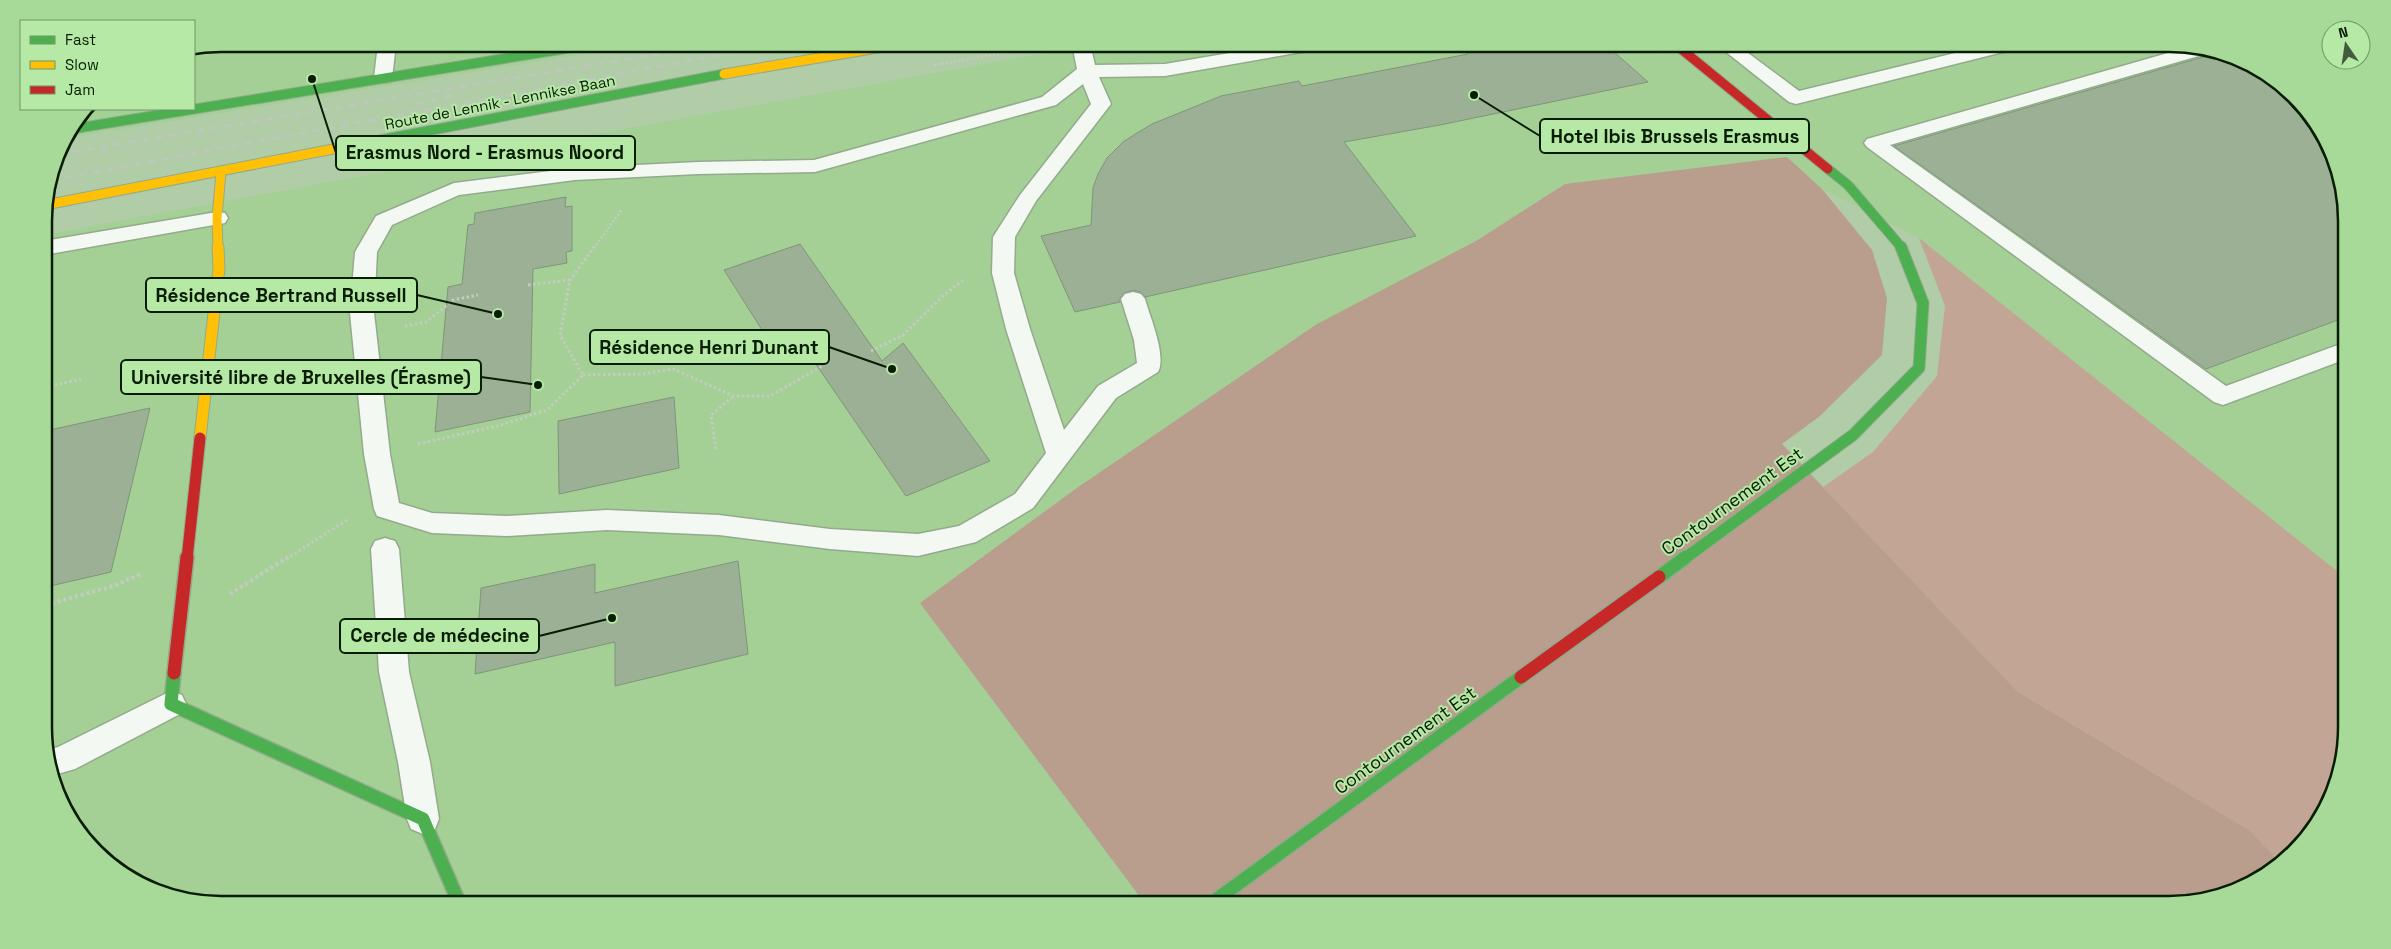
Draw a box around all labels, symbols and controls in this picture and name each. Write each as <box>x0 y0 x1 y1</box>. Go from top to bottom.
legend <box>20 20 195 110</box>
north arrow <box>2321 20 2371 70</box>
text: N <box>2336 23 2350 42</box>
text: Fast <box>65 30 96 49</box>
text: Slow <box>65 55 99 74</box>
street label: Route de Lennik - Lennikse Baan <box>383 70 617 134</box>
text: Jam <box>65 80 95 99</box>
callout: Hotel Ibis Brussels Erasmus <box>1540 119 1809 153</box>
text: Hotel Ibis Brussels Erasmus <box>1551 124 1799 149</box>
callout: Erasmus Nord - Erasmus Noord <box>336 136 635 170</box>
text: Erasmus Nord - Erasmus Noord <box>346 140 624 165</box>
callout: Résidence Bertrand Russell <box>146 278 417 312</box>
text: Résidence Bertrand Russell <box>155 283 407 308</box>
callout: Résidence Henri Dunant <box>590 330 829 364</box>
text: Résidence Henri Dunant <box>599 335 819 360</box>
callout: Université libre de Bruxelles (Érasme) <box>121 360 481 394</box>
text: Université libre de Bruxelles (Érasme) <box>131 365 471 390</box>
street label: Contournement Est <box>1657 442 1807 560</box>
callout: Cercle de médecine <box>340 619 539 653</box>
text: Cercle de médecine <box>350 623 530 648</box>
street label: Contournement Est <box>1330 681 1480 799</box>

